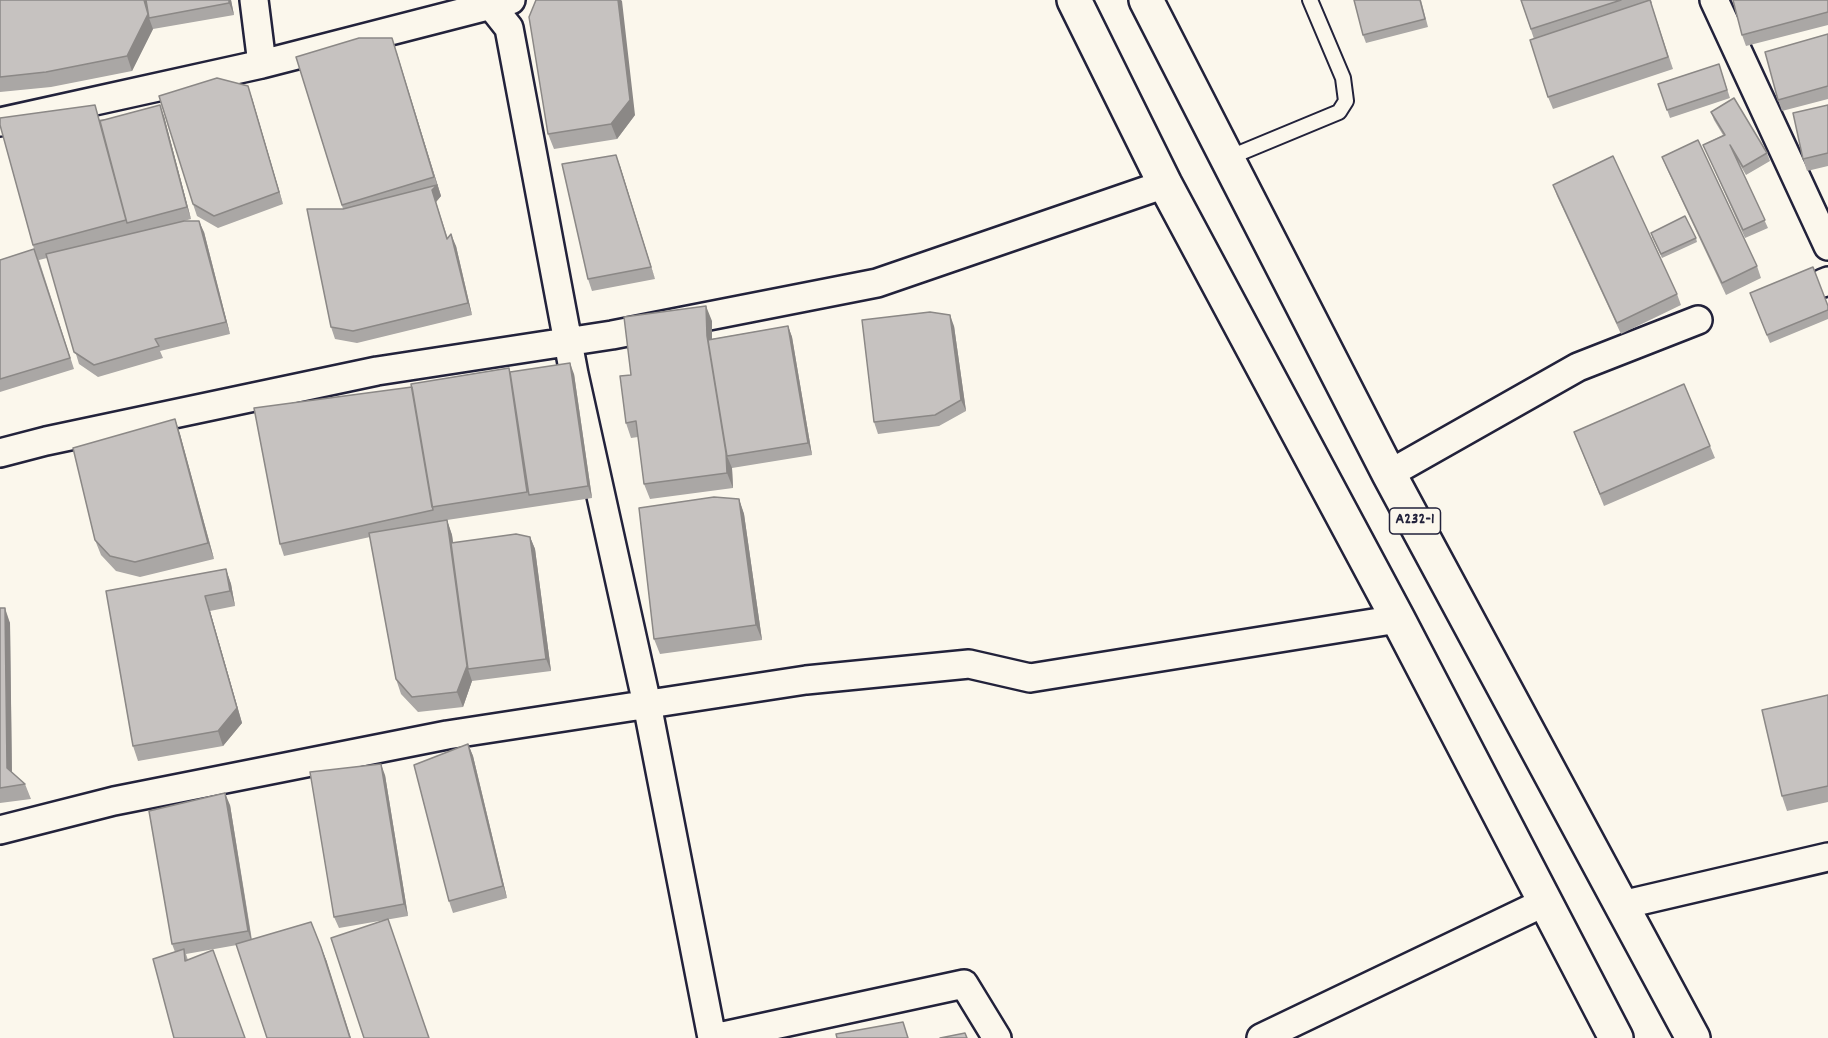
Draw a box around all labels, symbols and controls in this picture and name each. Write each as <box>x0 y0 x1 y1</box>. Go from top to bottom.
road number: A232-1 <box>1390 508 1440 534</box>

